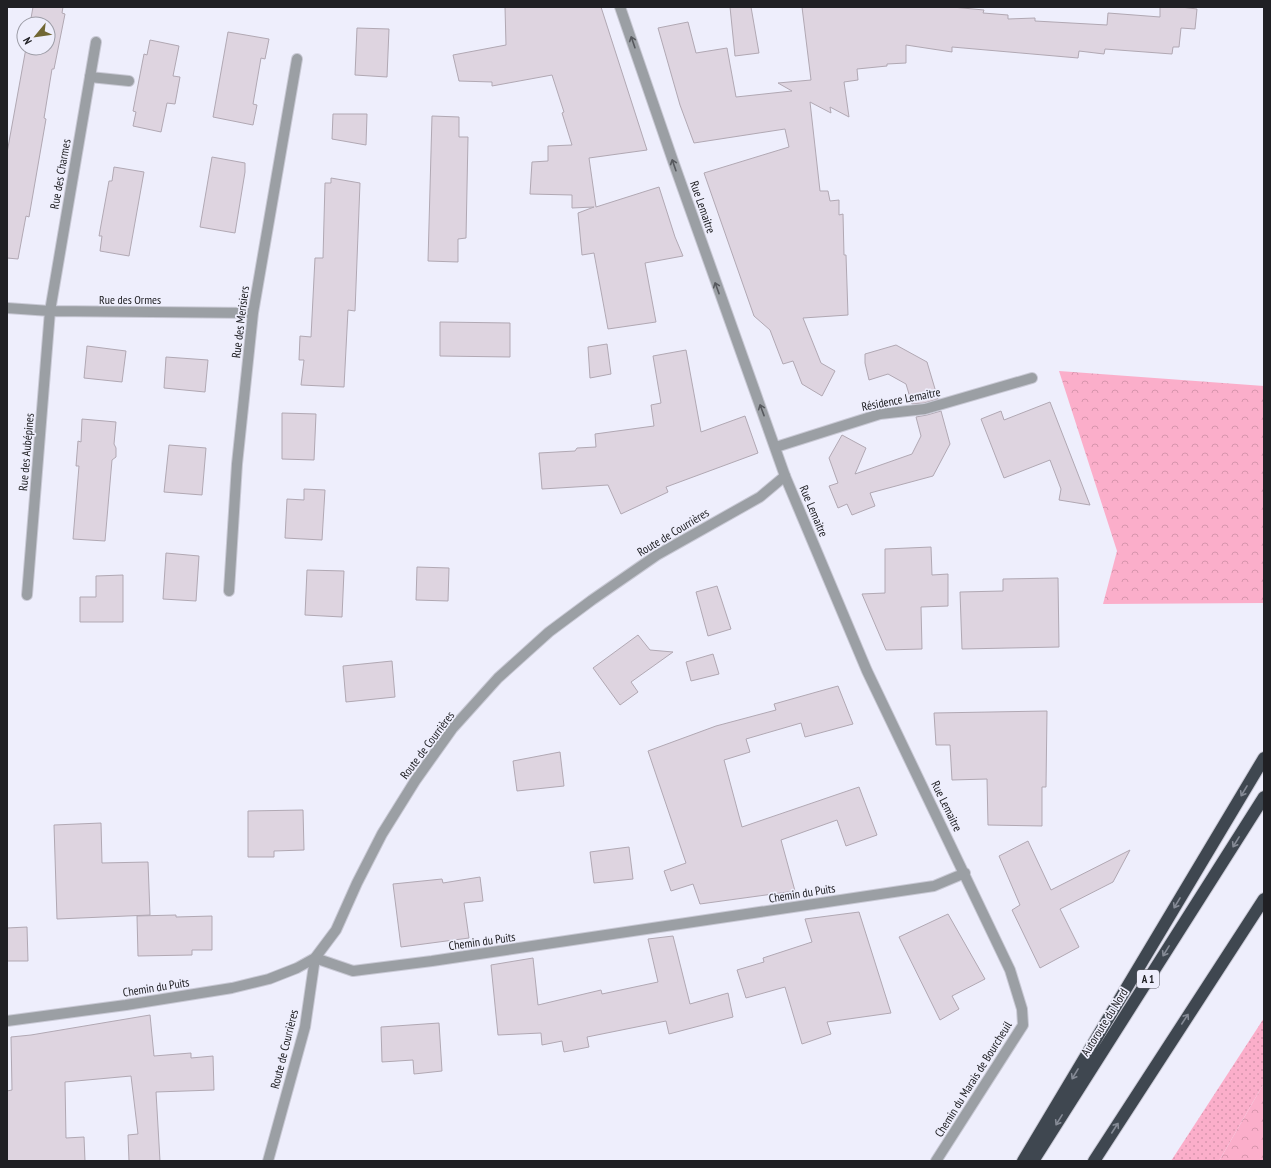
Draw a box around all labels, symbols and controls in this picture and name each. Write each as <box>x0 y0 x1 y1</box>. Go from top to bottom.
north arrow <box>16 16 56 56</box>
text: N <box>20 35 35 47</box>
one-way arrow <box>628 37 636 49</box>
street label: Rue des Charmes <box>46 138 74 210</box>
one-way arrow <box>670 159 677 172</box>
street label: Rue Lemaitre <box>687 179 719 235</box>
one-way arrow <box>713 282 721 294</box>
street label: Rue des Merisiers <box>228 285 252 359</box>
street label: Rue des Ormes <box>99 292 161 307</box>
street label: Résidence Lemaitre <box>860 384 942 414</box>
one-way arrow <box>758 404 766 416</box>
street label: Rue des Aubépines <box>15 412 37 492</box>
street label: Rue Lemaitre <box>796 483 832 539</box>
street label: Route de Courrières <box>634 505 712 559</box>
street label: Route de Courrières <box>397 708 457 782</box>
street label: Rue Lemaitre <box>928 778 966 834</box>
one-way arrow <box>1240 785 1248 796</box>
one-way arrow <box>1231 836 1239 848</box>
street label: Chemin du Puits <box>768 880 836 906</box>
one-way arrow <box>1173 897 1181 909</box>
street label: Chemin du Puits <box>448 929 516 953</box>
one-way arrow <box>1162 946 1170 957</box>
road number: A 1 <box>1137 970 1159 988</box>
street label: Chemin du Puits <box>122 974 190 1000</box>
street label: Autoroute du Nord <box>1077 985 1131 1059</box>
street label: Route de Courrières <box>267 1008 301 1090</box>
one-way arrow <box>1182 1013 1190 1025</box>
street label: Chemin du Marais de Bourcheuil <box>931 1018 1015 1140</box>
one-way arrow <box>1070 1068 1078 1080</box>
one-way arrow <box>1054 1114 1062 1126</box>
one-way arrow <box>1111 1122 1119 1134</box>

